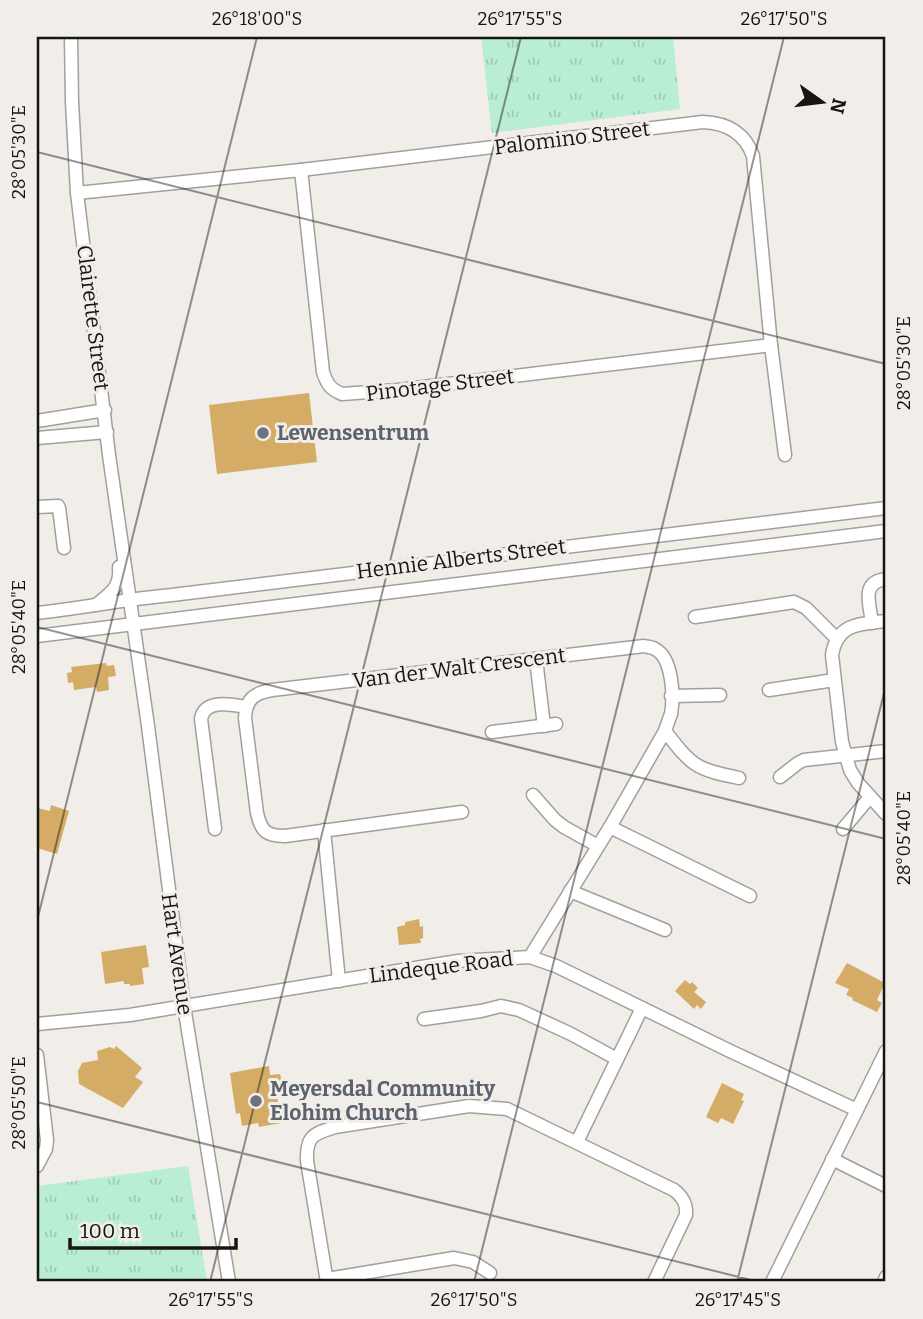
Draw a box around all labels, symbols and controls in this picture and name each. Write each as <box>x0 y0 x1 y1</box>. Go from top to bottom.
text: 26°18'00"S <box>212 8 302 30</box>
text: 26°17'55"S <box>477 8 563 30</box>
text: 26°17'50"S <box>741 8 827 30</box>
north arrow <box>786 66 856 136</box>
text: N <box>825 96 851 116</box>
text: 28°05'30"E <box>8 105 30 199</box>
street label: Palomino Street <box>493 115 652 160</box>
street label: Clairette Street <box>71 244 115 393</box>
text: 28°05'30"E <box>893 316 915 410</box>
street label: Pinotage Street <box>364 363 516 407</box>
place label: Lewensentrum <box>277 420 429 446</box>
marker: Lewensentrum <box>255 425 271 441</box>
street label: Hennie Alberts Street <box>355 533 568 585</box>
text: 28°05'40"E <box>8 580 30 674</box>
street label: Van der Walt Crescent <box>351 642 567 694</box>
text: 28°05'40"E <box>893 791 915 885</box>
street label: Hart Avenue <box>156 891 198 1017</box>
street label: Lindeque Road <box>367 945 515 989</box>
text: 28°05'50"E <box>8 1056 30 1150</box>
place label: Meyersdal Community Elohim Church <box>270 1076 495 1126</box>
marker: Meyersdal Community Elohim Church <box>248 1093 264 1109</box>
scale bar <box>70 1207 236 1251</box>
text: 100 m <box>80 1218 140 1244</box>
text: 26°17'55"S <box>168 1289 254 1311</box>
text: 26°17'50"S <box>431 1289 517 1311</box>
text: 26°17'45"S <box>695 1289 781 1311</box>

